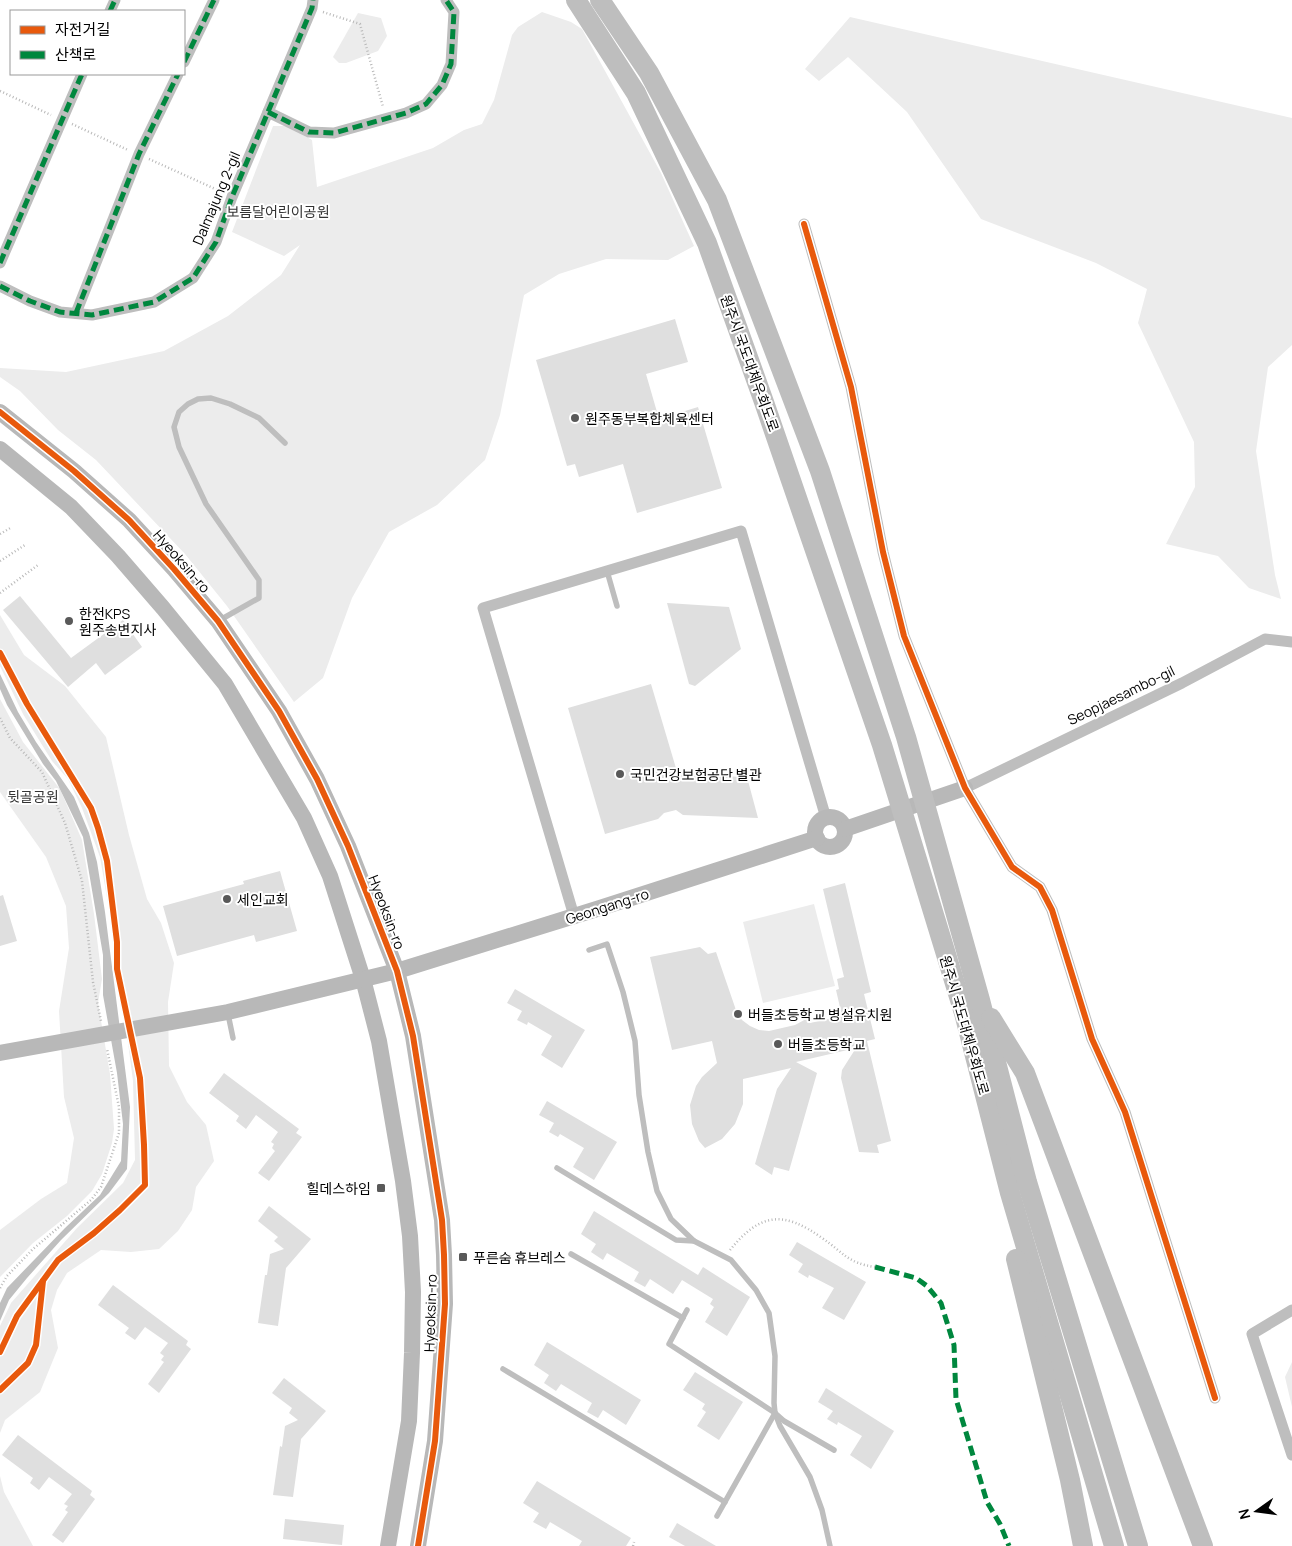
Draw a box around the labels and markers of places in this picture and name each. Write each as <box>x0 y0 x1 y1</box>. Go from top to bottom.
place label: 원주동부복합체육센터 <box>585 409 714 428</box>
marker: 원주동부복합체육센터 <box>569 412 581 424</box>
place label: 한전KPS 원주송변지사 <box>79 604 156 639</box>
marker: 한전KPS 원주송변지사 <box>63 615 75 627</box>
place label: 국민건강보험공단 별관 <box>630 765 762 784</box>
marker: 국민건강보험공단 별관 <box>614 768 626 780</box>
place label: 세인교회 <box>237 890 289 909</box>
marker: 세인교회 <box>221 893 233 905</box>
place label: 버들초등학교 병설유치원 <box>748 1005 892 1024</box>
marker: 버들초등학교 병설유치원 <box>732 1008 744 1020</box>
place label: 버들초등학교 <box>788 1035 865 1054</box>
marker: 버들초등학교 <box>772 1038 784 1050</box>
place label: 힐데스하임 <box>307 1179 371 1198</box>
marker: 힐데스하임 <box>375 1182 387 1194</box>
place label: 푸른숨 휴브레스 <box>473 1248 566 1267</box>
marker: 푸른숨 휴브레스 <box>457 1251 469 1263</box>

